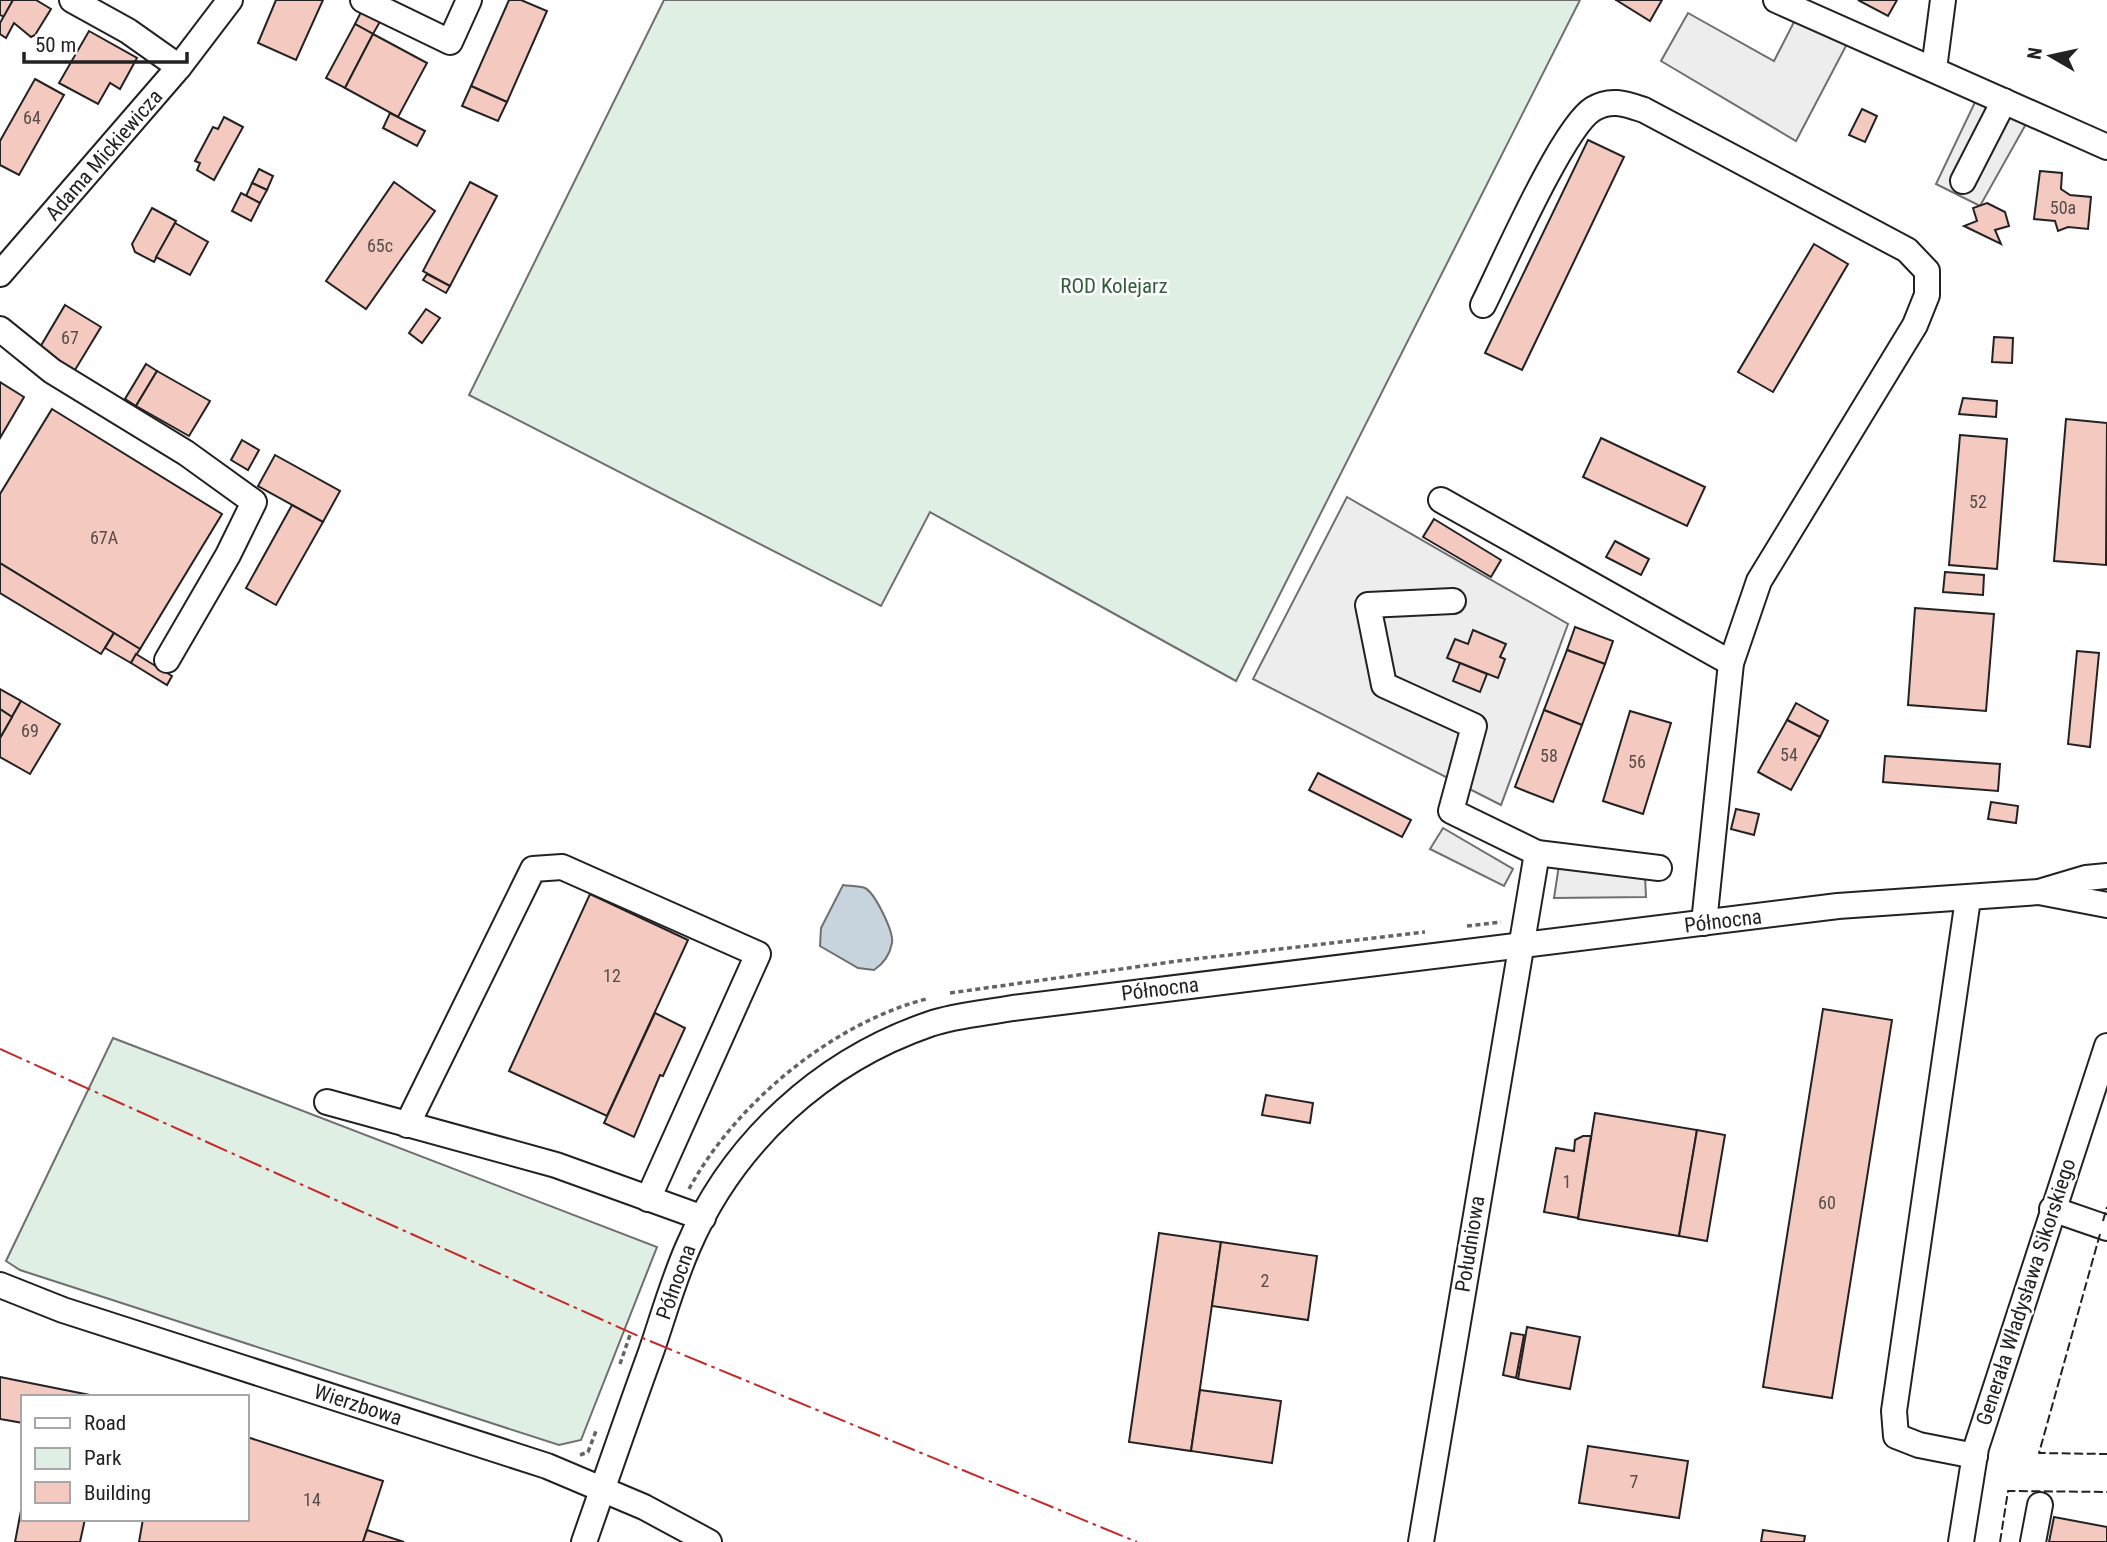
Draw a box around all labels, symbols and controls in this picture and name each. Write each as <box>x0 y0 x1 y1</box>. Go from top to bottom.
scale bar <box>24 21 187 65</box>
north arrow <box>2016 21 2086 91</box>
text: 50 m <box>35 33 76 57</box>
text: N <box>2022 46 2047 61</box>
street label: Adama Mickiewicza <box>41 85 167 225</box>
house number: 64 <box>23 107 41 128</box>
house number: 50a <box>2050 197 2076 218</box>
house number: 65c <box>367 235 393 256</box>
park label: ROD Kolejarz <box>1060 274 1168 298</box>
house number: 67 <box>61 327 79 348</box>
house number: 52 <box>1969 491 1987 512</box>
house number: 67A <box>90 527 119 548</box>
house number: 69 <box>21 720 39 741</box>
house number: 54 <box>1780 744 1798 765</box>
house number: 58 <box>1540 745 1558 766</box>
house number: 56 <box>1628 751 1646 772</box>
street label: Północna <box>1683 904 1763 938</box>
house number: 12 <box>603 965 621 986</box>
street label: Północna <box>1120 972 1200 1006</box>
street label: Generała Władysława Sikorskiego <box>1971 1156 2081 1428</box>
house number: 1 <box>1563 1171 1571 1192</box>
house number: 60 <box>1818 1192 1836 1213</box>
street label: Południowa <box>1451 1194 1489 1294</box>
street label: Północna <box>651 1241 701 1323</box>
house number: 2 <box>1261 1270 1270 1291</box>
street label: Wierzbowa <box>311 1380 405 1430</box>
legend <box>21 1395 248 1521</box>
text: Road <box>84 1411 126 1435</box>
text: Park <box>84 1446 122 1470</box>
house number: 7 <box>1630 1471 1639 1492</box>
text: Building <box>84 1481 151 1505</box>
house number: 14 <box>303 1489 321 1510</box>

